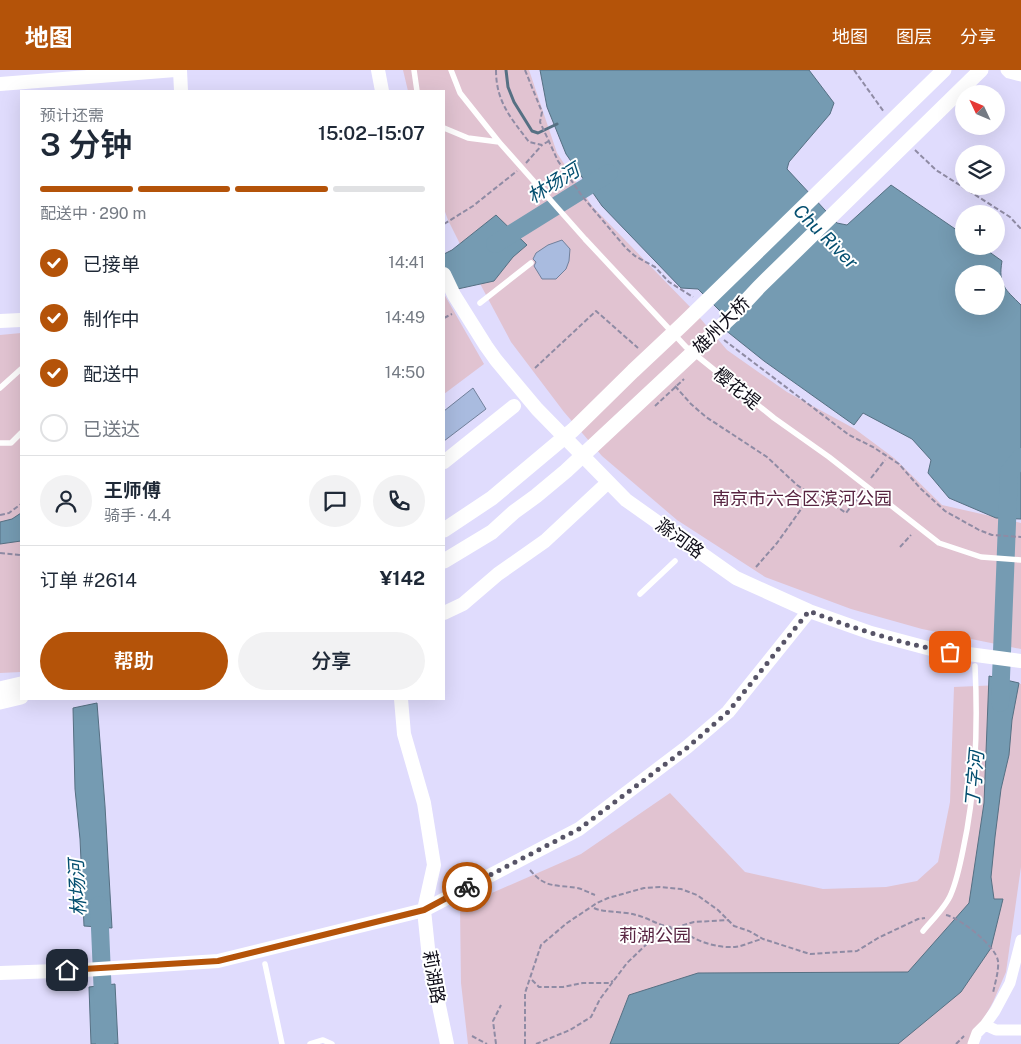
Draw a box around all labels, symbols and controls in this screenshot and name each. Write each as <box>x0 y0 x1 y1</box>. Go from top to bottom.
text: 地图 <box>25 23 73 51</box>
text: 地图 <box>832 26 868 47</box>
text: 图层 <box>896 26 932 47</box>
text: 分享 <box>960 26 996 47</box>
north arrow <box>955 85 1005 135</box>
map controls <box>955 85 1005 315</box>
text: 预计还需 <box>40 106 104 125</box>
text: 15:02–15:07 <box>318 122 425 144</box>
text: 3 分钟 <box>40 126 132 163</box>
button: layers <box>955 145 1005 195</box>
water label: 林场河 <box>523 156 586 207</box>
water label: Chu River <box>789 199 863 273</box>
text: 配送中 · 290 m <box>40 204 146 223</box>
button: + <box>955 205 1005 255</box>
icon: check <box>40 249 68 277</box>
text: 已接单 <box>83 253 140 275</box>
text: 14:41 <box>388 253 425 272</box>
button: − <box>955 265 1005 315</box>
street label: 雄州大桥 <box>688 292 754 358</box>
icon: check <box>40 304 68 332</box>
text: 制作中 <box>83 308 140 330</box>
text: 14:49 <box>385 308 425 327</box>
icon: check <box>40 359 68 387</box>
text: 配送中 <box>83 363 140 385</box>
text: 14:50 <box>385 363 425 382</box>
street label: 樱花堤 <box>709 363 765 413</box>
text: 已送达 <box>83 418 140 440</box>
button: person <box>40 475 92 527</box>
button: chat <box>309 475 361 527</box>
button: phone <box>373 475 425 527</box>
text: 王师傅 <box>104 479 161 501</box>
park label: 南京市六合区滨河公园 <box>712 488 892 509</box>
text: 骑手 · 4.4 <box>104 506 171 525</box>
street label: 滁河路 <box>652 514 708 562</box>
text: ¥142 <box>380 567 425 589</box>
text: 订单 #2614 <box>40 569 137 591</box>
pin <box>929 631 971 673</box>
button: 帮助 <box>40 632 228 690</box>
button: 分享 <box>238 632 425 690</box>
icon: bag <box>936 638 964 666</box>
water label: 丁字河 <box>961 746 988 808</box>
water label: 林场河 <box>64 855 89 917</box>
courier <box>442 862 492 912</box>
icon: bike <box>453 873 481 901</box>
park label: 莉湖公园 <box>619 925 691 946</box>
pin <box>46 949 88 991</box>
street label: 莉湖路 <box>419 949 449 1005</box>
icon: home <box>53 956 81 984</box>

